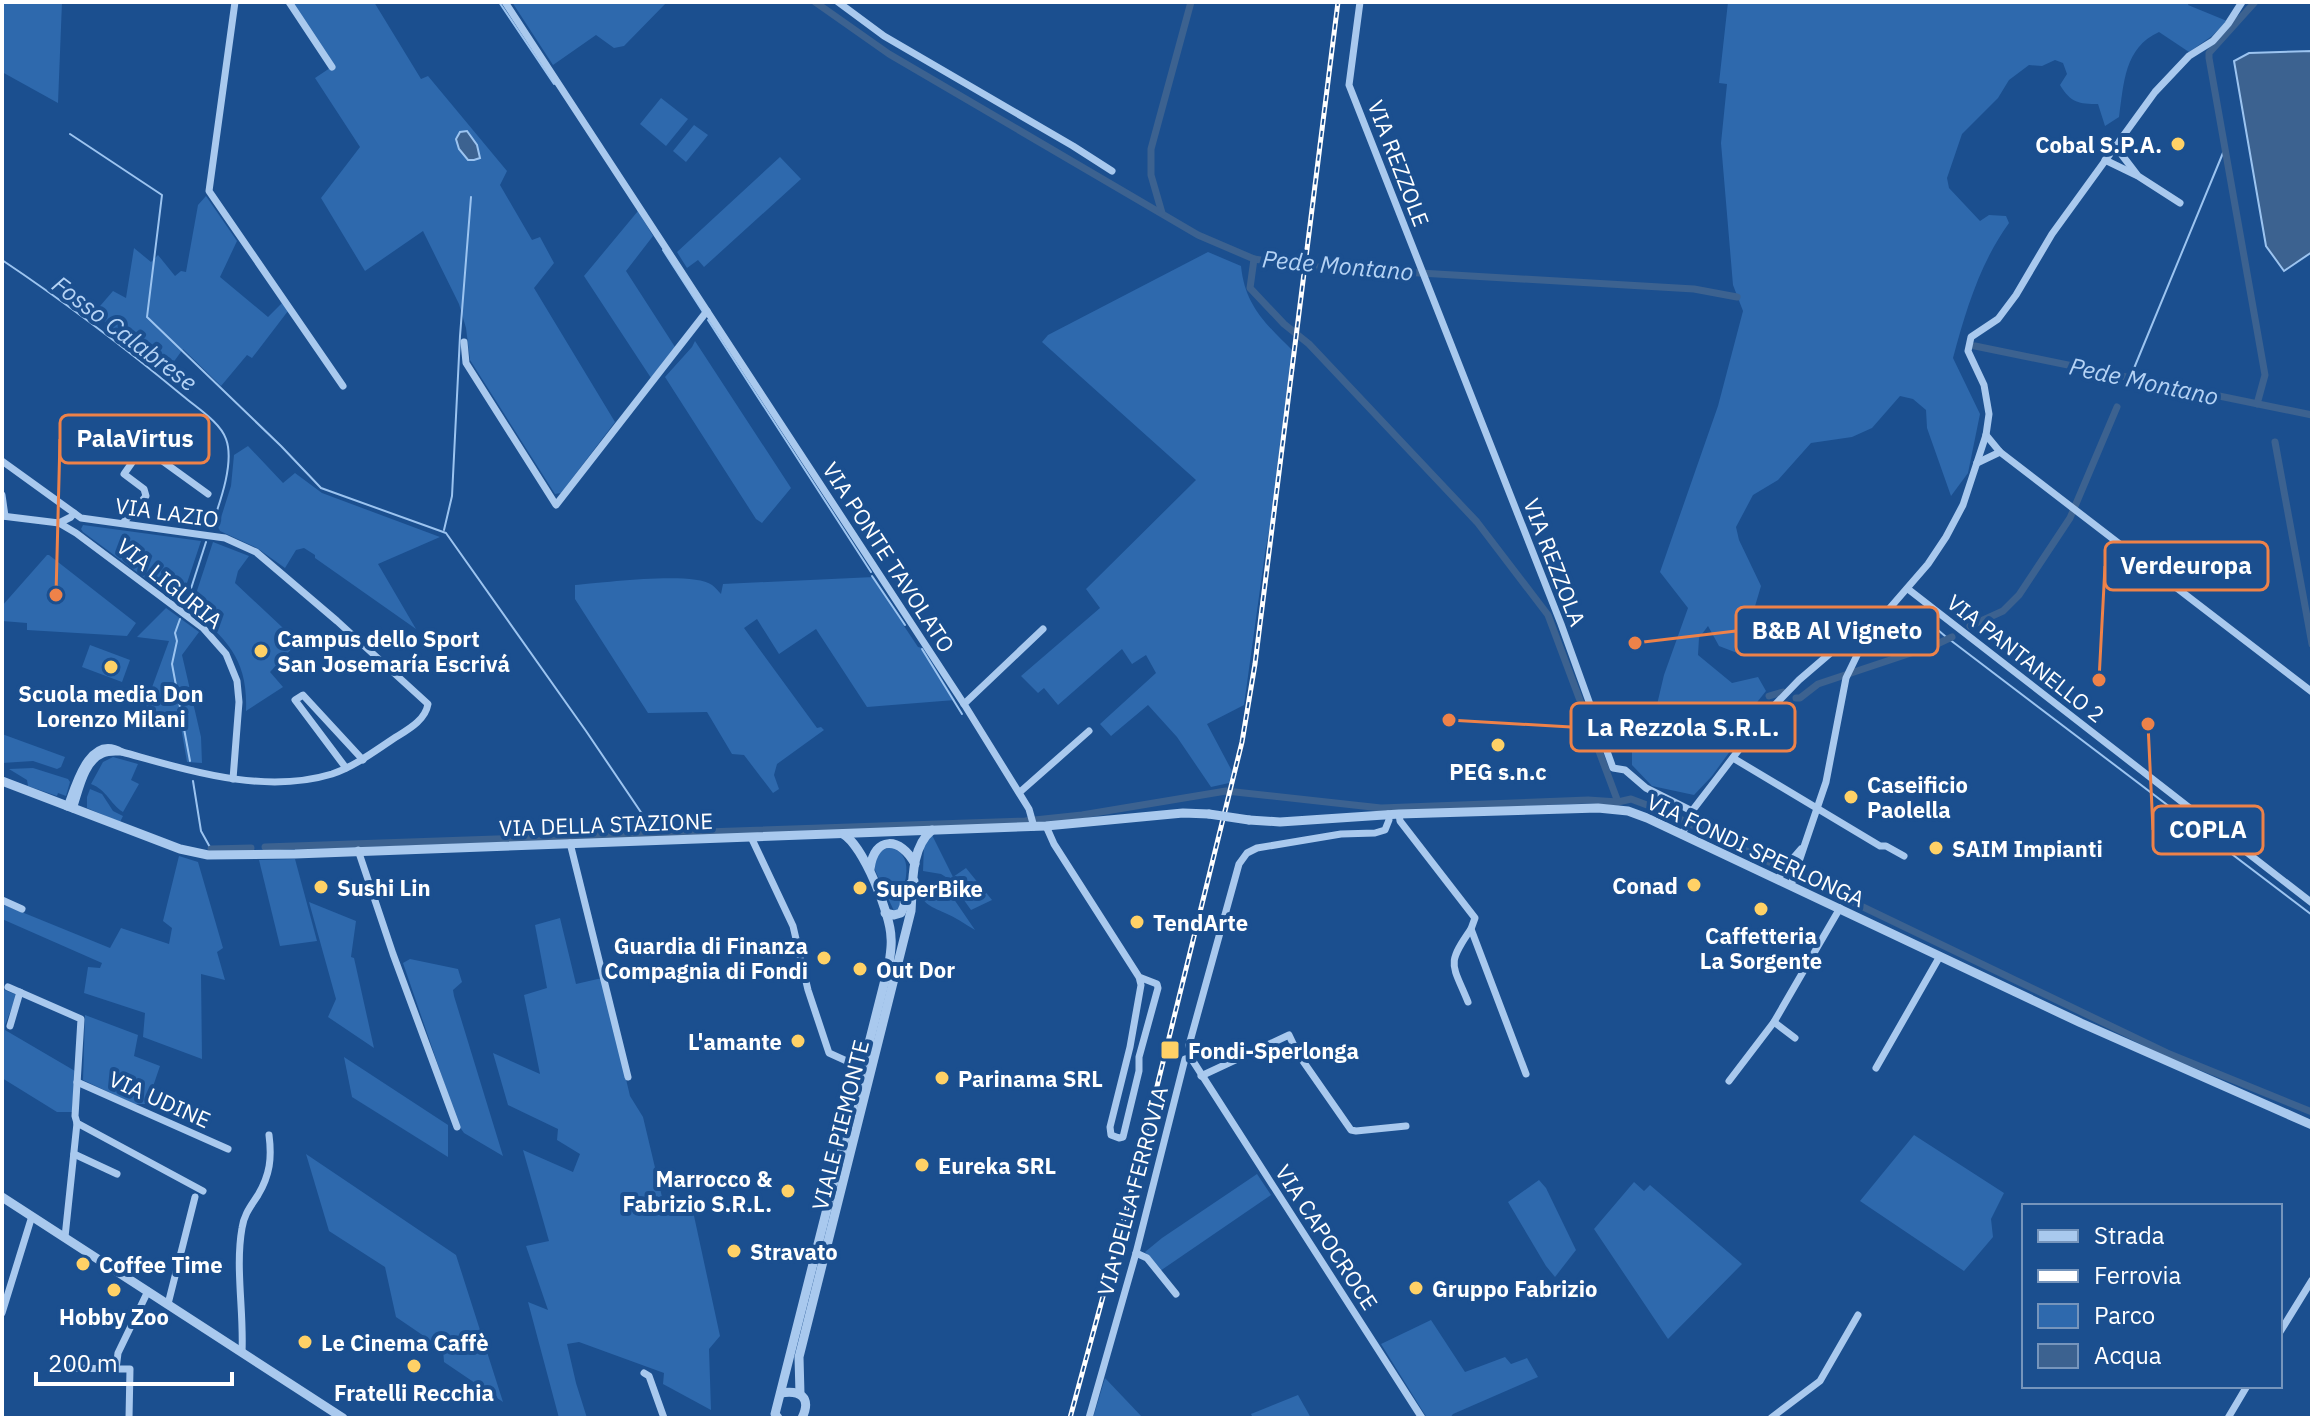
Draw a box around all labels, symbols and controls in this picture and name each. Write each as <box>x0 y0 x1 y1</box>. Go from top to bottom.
street label: VIA REZZOLE <box>1362 96 1436 230</box>
place label: Cobal S.P.A. <box>2035 130 2162 159</box>
marker: Cobal S.P.A. <box>2169 135 2187 153</box>
water label: Pede Montano <box>1261 242 1415 288</box>
water label: Fosso Calabrese <box>46 268 204 398</box>
water label: Pede Montano <box>2066 350 2222 412</box>
callout: PalaVirtus <box>60 415 209 463</box>
text: PalaVirtus <box>76 422 194 454</box>
street label: VIA PONTE TAVOLATO <box>817 456 961 658</box>
street label: VIA LAZIO <box>113 490 221 534</box>
street label: VIA REZZOLA <box>1517 494 1593 630</box>
street label: VIA LIGURIA <box>111 531 229 635</box>
callout: Verdeuropa <box>2105 542 2268 590</box>
text: Verdeuropa <box>2120 549 2252 581</box>
street label: VIA PANTANELLO 2 <box>1941 587 2111 729</box>
callout: B&B Al Vigneto <box>1736 607 1938 655</box>
text: B&B Al Vigneto <box>1752 614 1922 646</box>
place label: Campus dello Sport San Josemaría Escrivá <box>277 624 510 678</box>
marker: Campus dello Sport San Josemaría Escrivá <box>252 642 270 660</box>
marker: Scuola media Don Lorenzo Milani <box>102 658 120 676</box>
place label: Scuola media Don Lorenzo Milani <box>18 679 204 733</box>
callout: La Rezzola S.R.L. <box>1571 703 1795 751</box>
text: La Rezzola S.R.L. <box>1587 711 1779 743</box>
marker: PEG s.n.c <box>1489 736 1507 754</box>
place label: PEG s.n.c <box>1449 757 1547 786</box>
place label: Caseificio Paolella <box>1867 770 1968 824</box>
street label: VIA FONDI SPERLONGA <box>1642 787 1870 913</box>
marker: Caseificio Paolella <box>1842 788 1860 806</box>
street label: VIA DELLA STAZIONE <box>499 806 713 842</box>
callout: COPLA <box>2153 806 2263 854</box>
text: COPLA <box>2169 813 2247 845</box>
place label: SAIM Impianti <box>1952 834 2103 863</box>
marker: SAIM Impianti <box>1927 839 1945 857</box>
place label: Conad <box>1612 871 1678 900</box>
place label: Sushi Lin <box>337 873 431 902</box>
place label: SuperBike <box>876 874 983 903</box>
marker: Conad <box>1685 876 1703 894</box>
marker: Sushi Lin <box>312 878 330 896</box>
marker: SuperBike <box>851 879 869 897</box>
marker: Caffetteria La Sorgente <box>1752 900 1770 918</box>
place label: TendArte <box>1153 908 1248 937</box>
marker: TendArte <box>1128 913 1146 931</box>
place label: Caffetteria La Sorgente <box>1700 921 1822 975</box>
place label: Guardia di Finanza Compagnia di Fondi <box>604 931 808 985</box>
marker: Guardia di Finanza Compagnia di Fondi <box>815 949 833 967</box>
place label: Out Dor <box>876 955 955 984</box>
marker: Out Dor <box>851 960 869 978</box>
place label: L'amante <box>688 1027 782 1056</box>
marker: L'amante <box>789 1032 807 1050</box>
place label: Fondi-Sperlonga <box>1188 1036 1359 1065</box>
street label: VIALE PIEMONTE <box>805 1037 875 1213</box>
marker: Fondi-Sperlonga <box>1159 1039 1181 1061</box>
street label: VIA UDINE <box>105 1064 215 1134</box>
place label: Parinama SRL <box>958 1064 1103 1093</box>
marker: Parinama SRL <box>933 1069 951 1087</box>
street label: VIA DELLA FERROVIA <box>1090 1083 1174 1299</box>
place label: Eureka SRL <box>938 1151 1056 1180</box>
marker: Eureka SRL <box>913 1156 931 1174</box>
street label: VIA CAPOCROCE <box>1269 1159 1385 1315</box>
place label: Marrocco & Fabrizio S.R.L. <box>623 1164 772 1218</box>
marker: Marrocco & Fabrizio S.R.L. <box>779 1182 797 1200</box>
legend <box>2022 1204 2282 1388</box>
text: Strada <box>2094 1219 2165 1251</box>
place label: Stravato <box>750 1237 838 1266</box>
marker: Stravato <box>725 1242 743 1260</box>
place label: Coffee Time <box>99 1250 223 1279</box>
marker: Coffee Time <box>74 1255 92 1273</box>
text: Ferrovia <box>2094 1259 2182 1291</box>
place label: Gruppo Fabrizio <box>1432 1274 1597 1303</box>
marker: Gruppo Fabrizio <box>1407 1279 1425 1297</box>
marker: Hobby Zoo <box>105 1281 123 1299</box>
text: Parco <box>2094 1299 2155 1331</box>
place label: Hobby Zoo <box>59 1302 169 1331</box>
place label: Le Cinema Caffè <box>321 1328 489 1357</box>
marker: Le Cinema Caffè <box>296 1333 314 1351</box>
scale bar <box>36 1336 232 1386</box>
text: Acqua <box>2094 1339 2162 1371</box>
text: 200 m <box>48 1347 118 1379</box>
marker: Fratelli Recchia <box>405 1357 423 1375</box>
place label: Fratelli Recchia <box>334 1378 494 1407</box>

